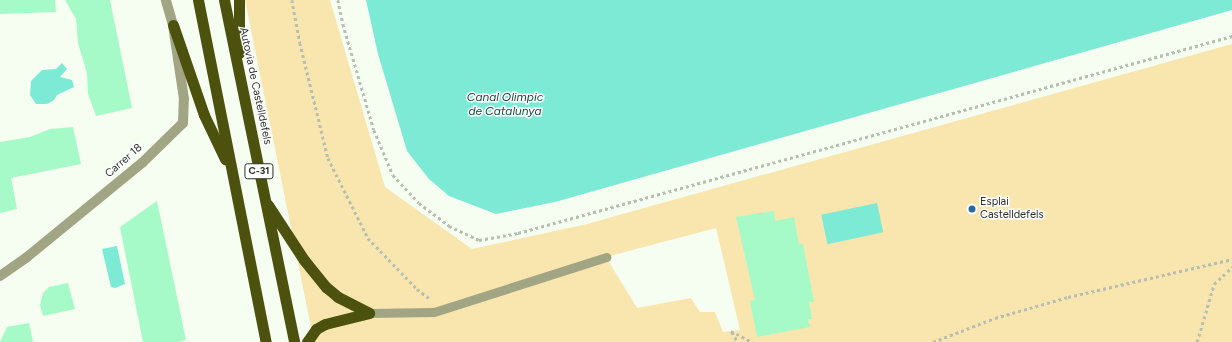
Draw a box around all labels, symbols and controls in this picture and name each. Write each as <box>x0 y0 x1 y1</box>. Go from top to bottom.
street label: Autovia de Castelldefels <box>236 26 274 146</box>
water label: Canal Olimpic de Catalunya <box>467 91 543 119</box>
street label: Carrer 18 <box>103 141 145 181</box>
road number: C-31 <box>244 163 274 179</box>
place label: Esplai Castelldefels <box>980 196 1044 222</box>
marker: Esplai Castelldefels <box>967 204 977 214</box>

